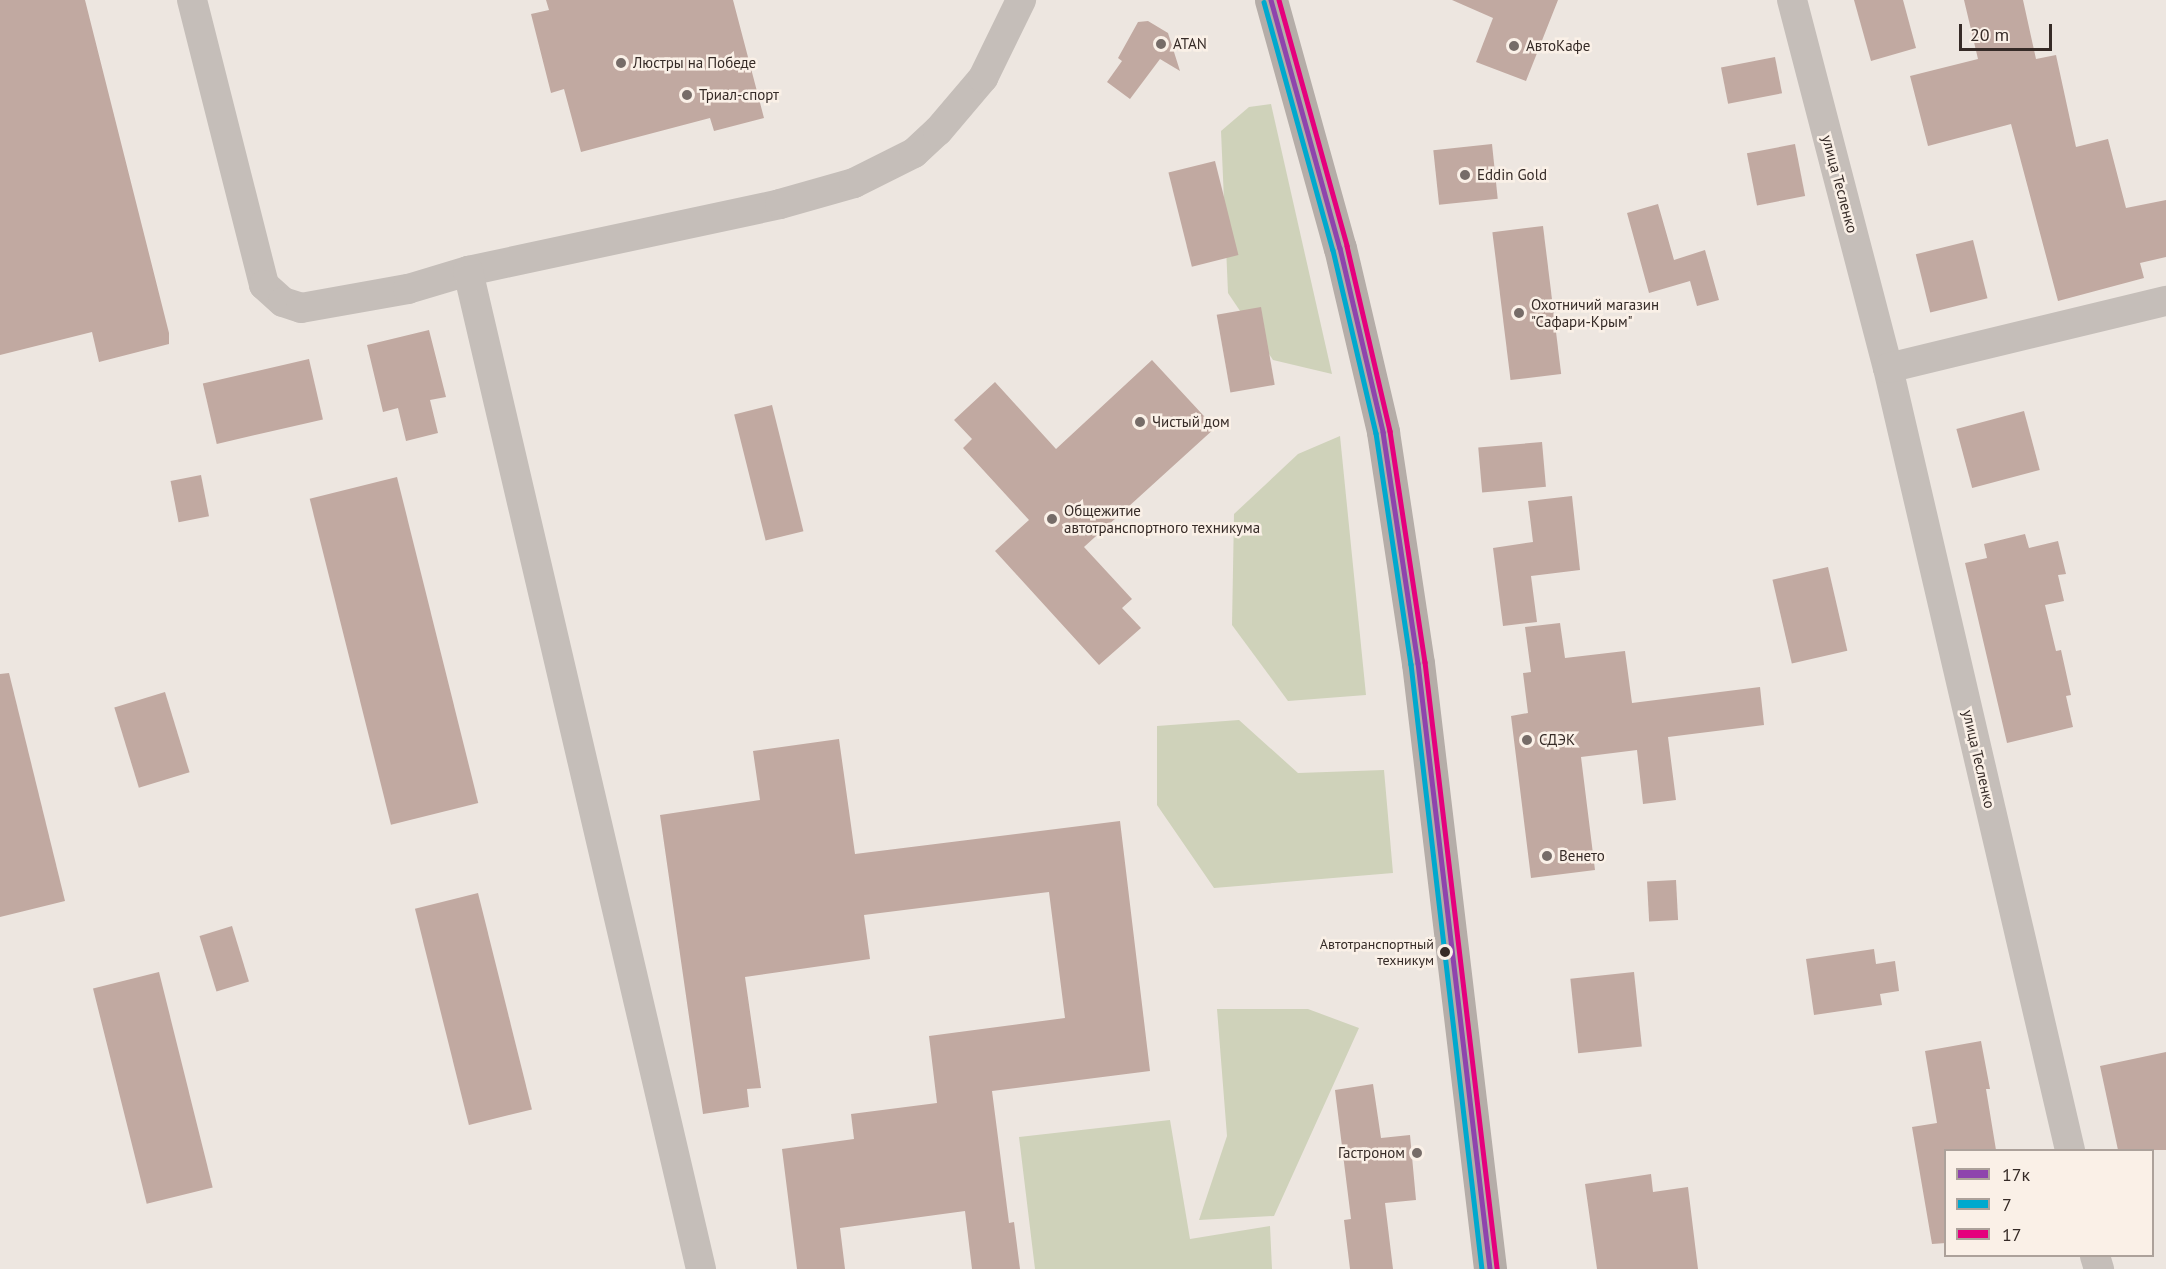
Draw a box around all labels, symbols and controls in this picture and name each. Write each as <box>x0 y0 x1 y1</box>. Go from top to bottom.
scale bar <box>1962 12 2055 50</box>
text: 20 m <box>1970 23 2009 46</box>
place label: ATAN <box>1173 35 1207 53</box>
marker: ATAN <box>1154 37 1168 51</box>
place label: АвтоКафе <box>1526 37 1590 55</box>
marker: АвтоКафе <box>1507 39 1521 53</box>
place label: Люстры на Победе <box>633 54 756 72</box>
marker: Люстры на Победе <box>614 56 628 70</box>
place label: Триал-спорт <box>699 86 779 104</box>
marker: Триал-спорт <box>680 88 694 102</box>
street label: улица Тесленко <box>1818 133 1862 235</box>
place label: Eddin Gold <box>1477 166 1547 184</box>
marker: Eddin Gold <box>1458 168 1472 182</box>
place label: Охотничий магазин "Сафари-Крым" <box>1531 295 1659 330</box>
marker: Охотничий магазин "Сафари-Крым" <box>1512 306 1526 320</box>
place label: Чистый дом <box>1152 413 1230 431</box>
marker: Чистый дом <box>1133 415 1147 429</box>
place label: Общежитие автотранспортного техникума <box>1064 501 1261 536</box>
marker: Общежитие автотранспортного техникума <box>1045 512 1059 526</box>
street label: улица Тесленко <box>1959 708 1999 810</box>
place label: СДЭК <box>1539 731 1575 749</box>
marker: СДЭК <box>1520 733 1534 747</box>
place label: Венето <box>1559 847 1605 865</box>
marker: Венето <box>1540 849 1554 863</box>
place label: Автотранспортный техникум <box>1320 936 1434 969</box>
marker: Автотранспортный техникум <box>1439 946 1451 958</box>
place label: Гастроном <box>1338 1144 1405 1162</box>
marker: Гастроном <box>1410 1146 1424 1160</box>
legend <box>1944 1149 2154 1257</box>
text: 17к <box>2002 1163 2030 1186</box>
text: 7 <box>2002 1193 2012 1216</box>
text: 17 <box>2002 1223 2022 1246</box>

